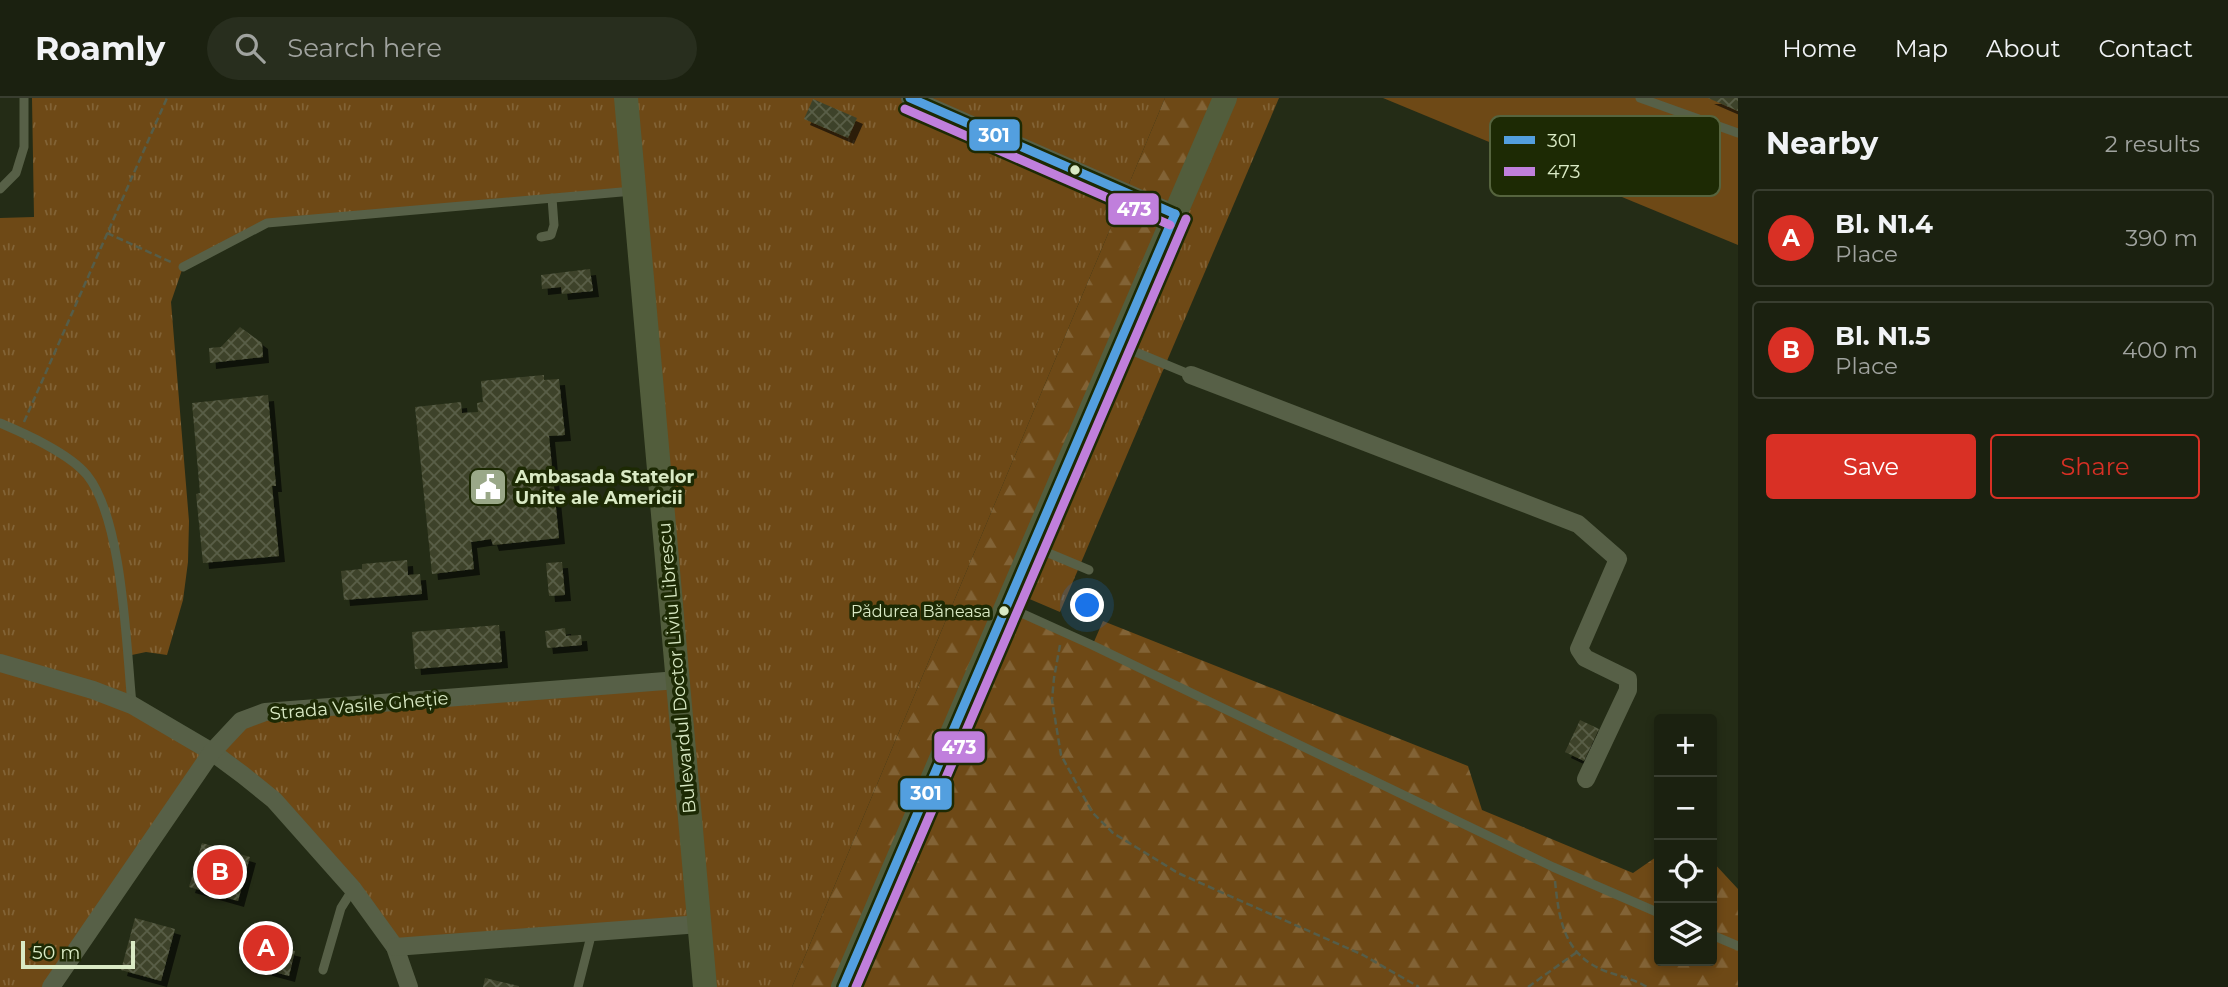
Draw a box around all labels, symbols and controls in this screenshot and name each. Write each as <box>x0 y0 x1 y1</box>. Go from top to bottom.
search box <box>207 17 697 80</box>
text: Roamly <box>35 28 165 68</box>
icon: search <box>231 29 269 67</box>
text: Search here <box>287 32 442 64</box>
text: Home <box>1782 34 1857 63</box>
text: Map <box>1895 34 1948 63</box>
text: About <box>1986 34 2060 63</box>
text: Contact <box>2098 34 2193 63</box>
legend <box>1490 116 1720 196</box>
line badge: 301 <box>968 118 1021 152</box>
text: 301 <box>977 124 1010 147</box>
text: Nearby <box>1766 125 1878 162</box>
text: 301 <box>1547 129 1577 152</box>
text: 2 results <box>2105 130 2200 158</box>
text: 473 <box>1547 160 1580 183</box>
unlabelled marker <box>1068 163 1082 177</box>
line badge: 473 <box>1107 192 1160 226</box>
text: 473 <box>1116 198 1152 221</box>
text: Bl. N1.4 <box>1835 208 1933 240</box>
text: A <box>1782 224 1800 252</box>
text: 390 m <box>2125 224 2198 252</box>
text: Place <box>1835 240 1898 268</box>
text: Bl. N1.5 <box>1835 320 1930 352</box>
text: B <box>1782 336 1800 364</box>
text: 400 m <box>2122 336 2198 364</box>
text: Place <box>1835 352 1898 380</box>
button: Save <box>1766 434 1976 499</box>
button: Share <box>1990 434 2200 499</box>
public building icon: Ambasada Statelor Unite ale Americii <box>467 466 509 508</box>
place label: Ambasada Statelor Unite ale Americii <box>514 466 695 509</box>
street label: Bulevardul Doctor Liviu Librescu <box>653 522 701 814</box>
your location <box>1070 588 1104 622</box>
place label: Pădurea Băneasa <box>851 602 991 621</box>
marker: Pădurea Băneasa <box>997 604 1011 618</box>
street label: Strada Vasile Gheție <box>269 687 449 726</box>
map controls <box>1654 714 1717 966</box>
button: + <box>1654 714 1717 777</box>
line badge: 473 <box>933 730 986 764</box>
text: 473 <box>941 736 977 759</box>
line badge: 301 <box>899 777 953 811</box>
button: − <box>1654 777 1717 840</box>
text: 301 <box>909 782 942 805</box>
button: locate <box>1654 840 1717 903</box>
pin: B <box>197 846 243 898</box>
button: layers <box>1654 903 1717 966</box>
pin: A <box>243 922 289 974</box>
scale bar <box>21 938 135 970</box>
text: 50 m <box>32 941 80 964</box>

